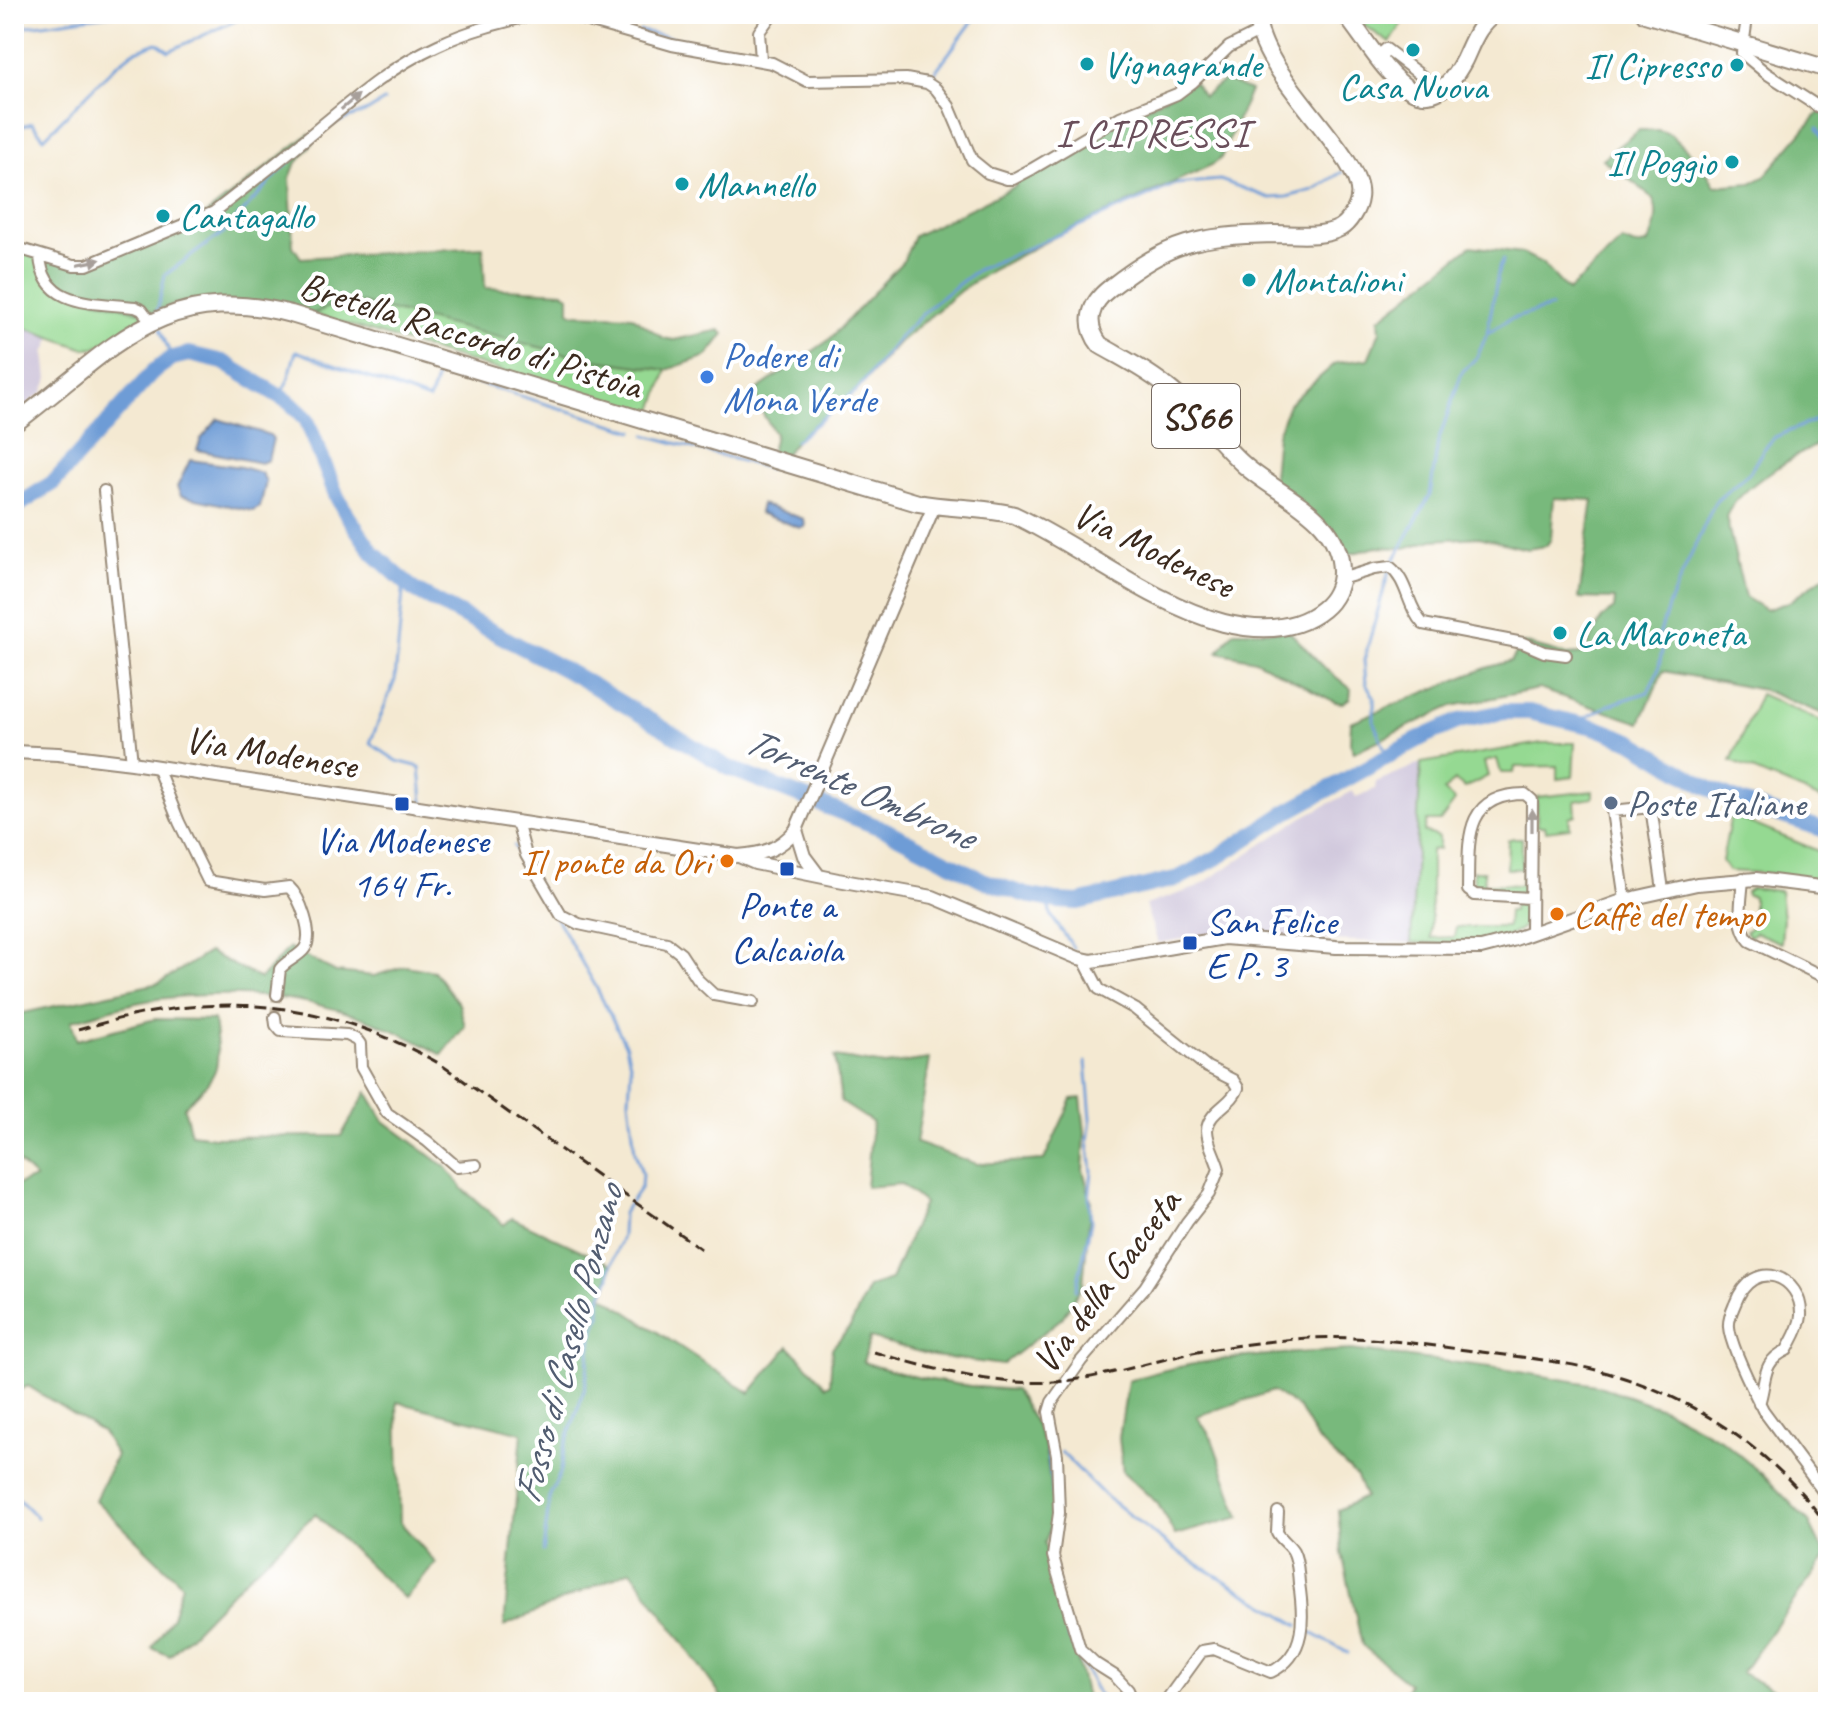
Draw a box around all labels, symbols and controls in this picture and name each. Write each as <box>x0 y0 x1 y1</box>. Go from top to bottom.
place label: Vignagrande <box>1103 41 1264 88</box>
marker: Casa Nuova <box>1404 41 1422 59</box>
place label: Il Cipresso <box>1585 42 1723 89</box>
marker: Vignagrande <box>1078 55 1096 73</box>
marker: Il Cipresso <box>1728 56 1746 74</box>
place label: Casa Nuova <box>1339 63 1490 110</box>
one-way arrow <box>339 94 359 111</box>
district label: I CIPRESSI <box>1056 108 1257 158</box>
place label: Il Poggio <box>1607 139 1718 186</box>
marker: Il Poggio <box>1723 153 1741 171</box>
place label: Mannello <box>698 161 816 208</box>
marker: Mannello <box>673 175 691 193</box>
place label: Cantagallo <box>179 193 316 240</box>
marker: Cantagallo <box>154 207 172 225</box>
one-way arrow <box>76 255 101 268</box>
place label: Montalioni <box>1265 257 1406 304</box>
street label: Bretella Raccordo di Pistoia <box>295 261 650 411</box>
marker: Montalioni <box>1240 271 1258 289</box>
place label: Podere di Mona Verde <box>723 332 879 423</box>
marker: Podere di Mona Verde <box>698 368 716 386</box>
road number: SS66 <box>1152 384 1240 448</box>
street label: Via Modenese <box>1066 490 1244 610</box>
place label: La Maroneta <box>1576 610 1748 657</box>
marker: La Maroneta <box>1551 624 1569 642</box>
water label: Torrente Ombrone <box>737 715 988 863</box>
street label: Via Modenese <box>182 716 363 790</box>
place label: Poste Italiane <box>1627 780 1808 827</box>
marker: Poste Italiane <box>1602 794 1620 812</box>
marker: Via Modenese 164 Fr. <box>393 795 411 813</box>
one-way arrow <box>1525 807 1538 832</box>
place label: Via Modenese 164 Fr. <box>316 817 491 908</box>
place label: Il ponte da Ori <box>521 838 715 885</box>
marker: Il ponte da Ori <box>718 852 736 870</box>
marker: Ponte a Calcaiola <box>778 860 796 878</box>
place label: Ponte a Calcaiola <box>731 882 846 973</box>
place label: Caffè del tempo <box>1573 891 1767 938</box>
place label: San Felice E P. 3 <box>1206 898 1339 989</box>
marker: Caffè del tempo <box>1548 905 1566 923</box>
marker: San Felice E P. 3 <box>1181 934 1199 952</box>
water label: Fosso di Casello Ponzano <box>502 1176 636 1508</box>
street label: Via della Gacceta <box>1022 1178 1192 1383</box>

